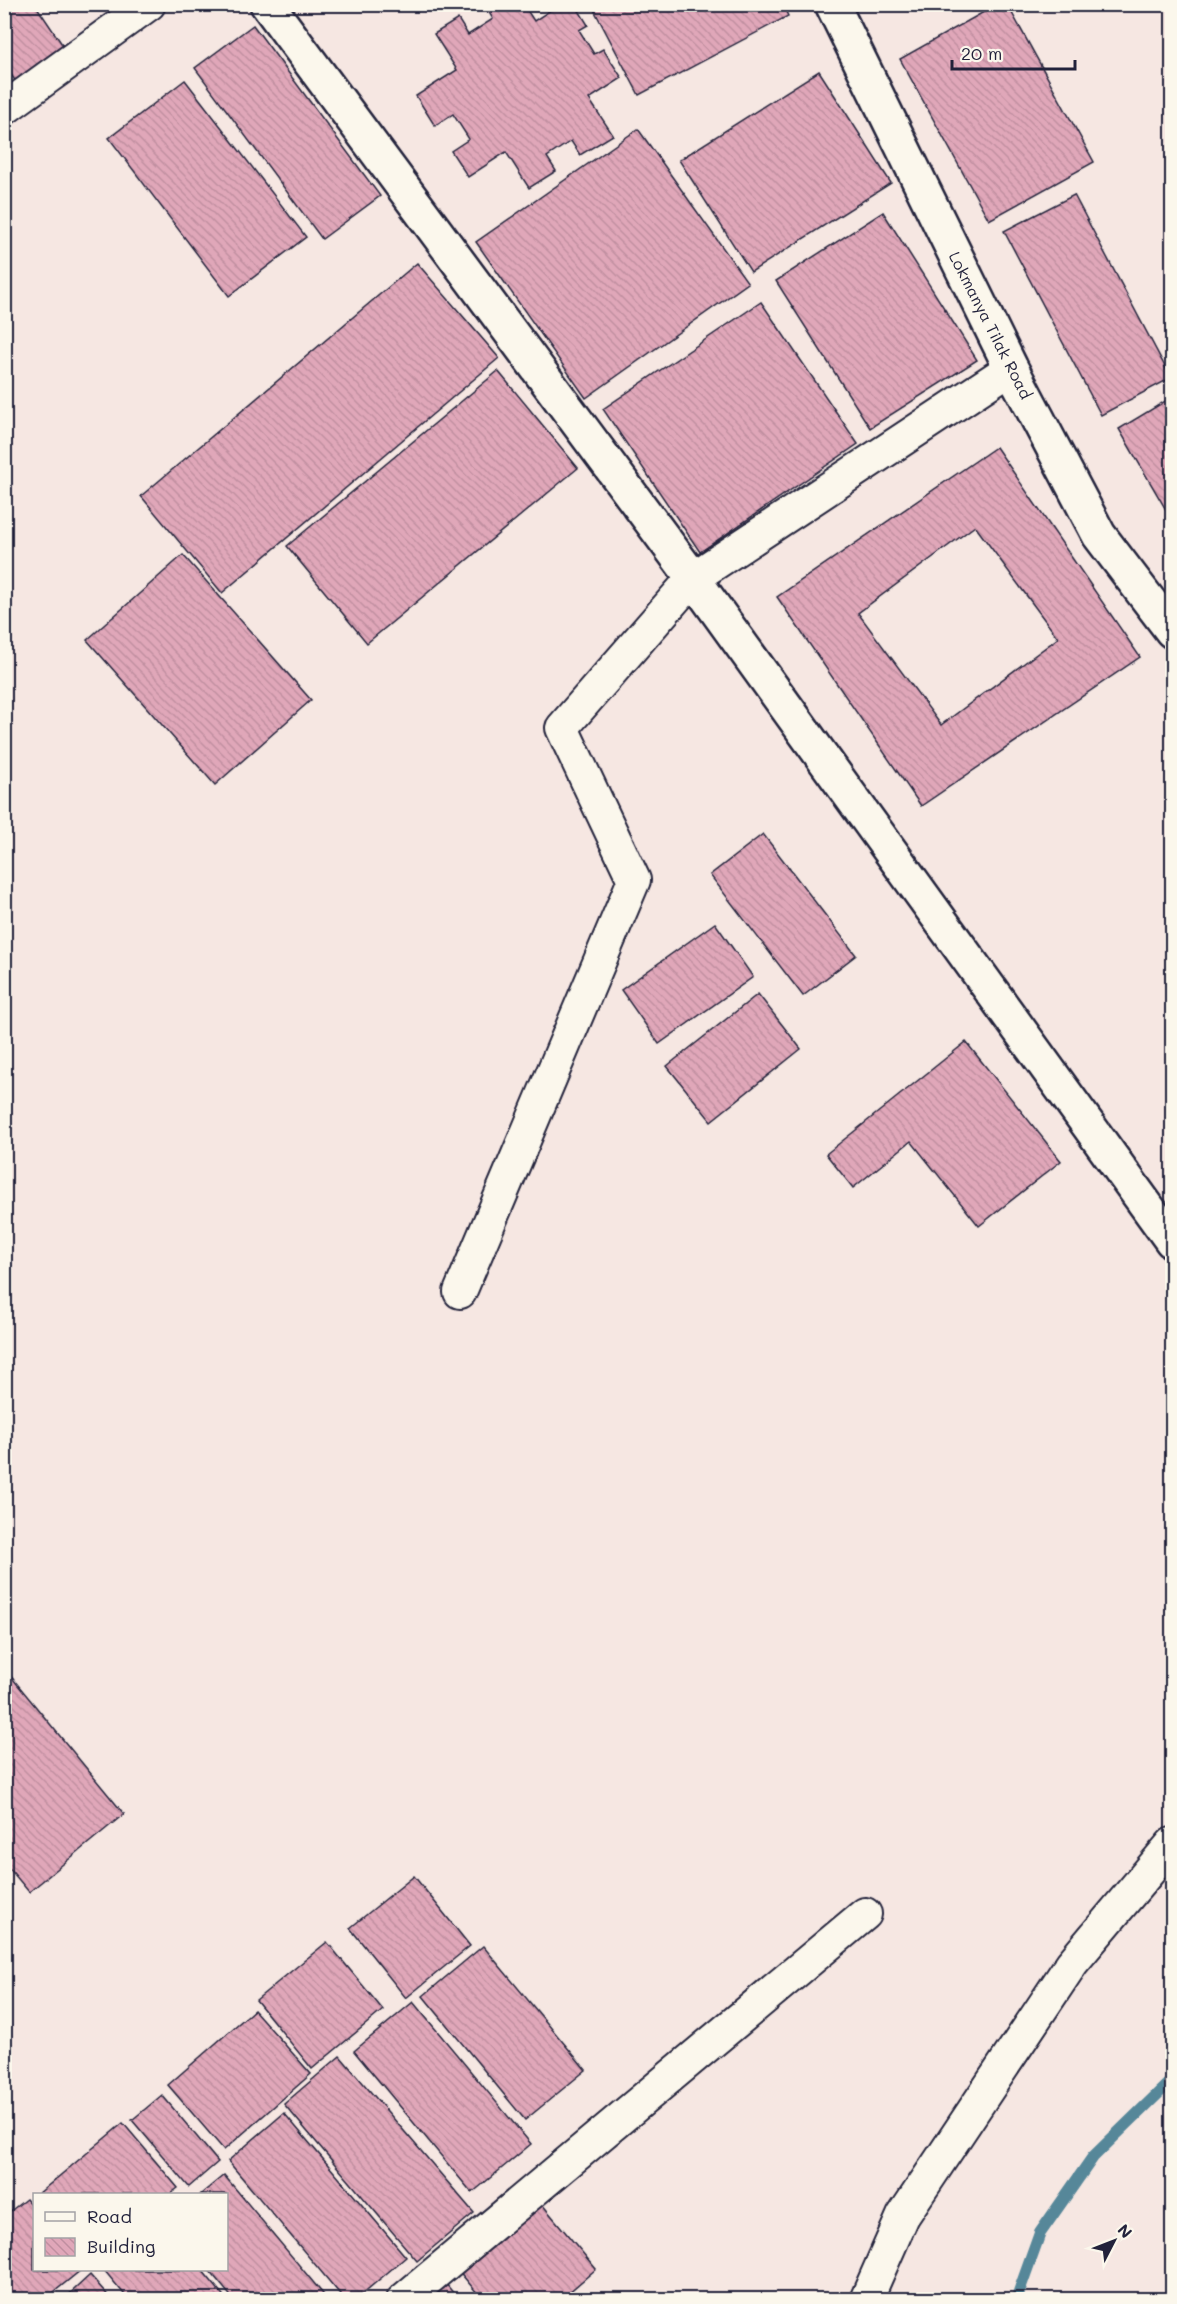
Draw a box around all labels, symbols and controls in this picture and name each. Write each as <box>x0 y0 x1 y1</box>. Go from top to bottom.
scale bar <box>952 33 1075 71</box>
text: 20 m <box>961 41 1002 65</box>
street label: Lokmanya Tilak Road <box>945 248 1037 402</box>
legend <box>33 2193 228 2271</box>
text: Road <box>87 2204 132 2228</box>
north arrow <box>1084 2211 1144 2271</box>
text: N <box>1114 2219 1137 2242</box>
text: Building <box>87 2234 155 2258</box>

